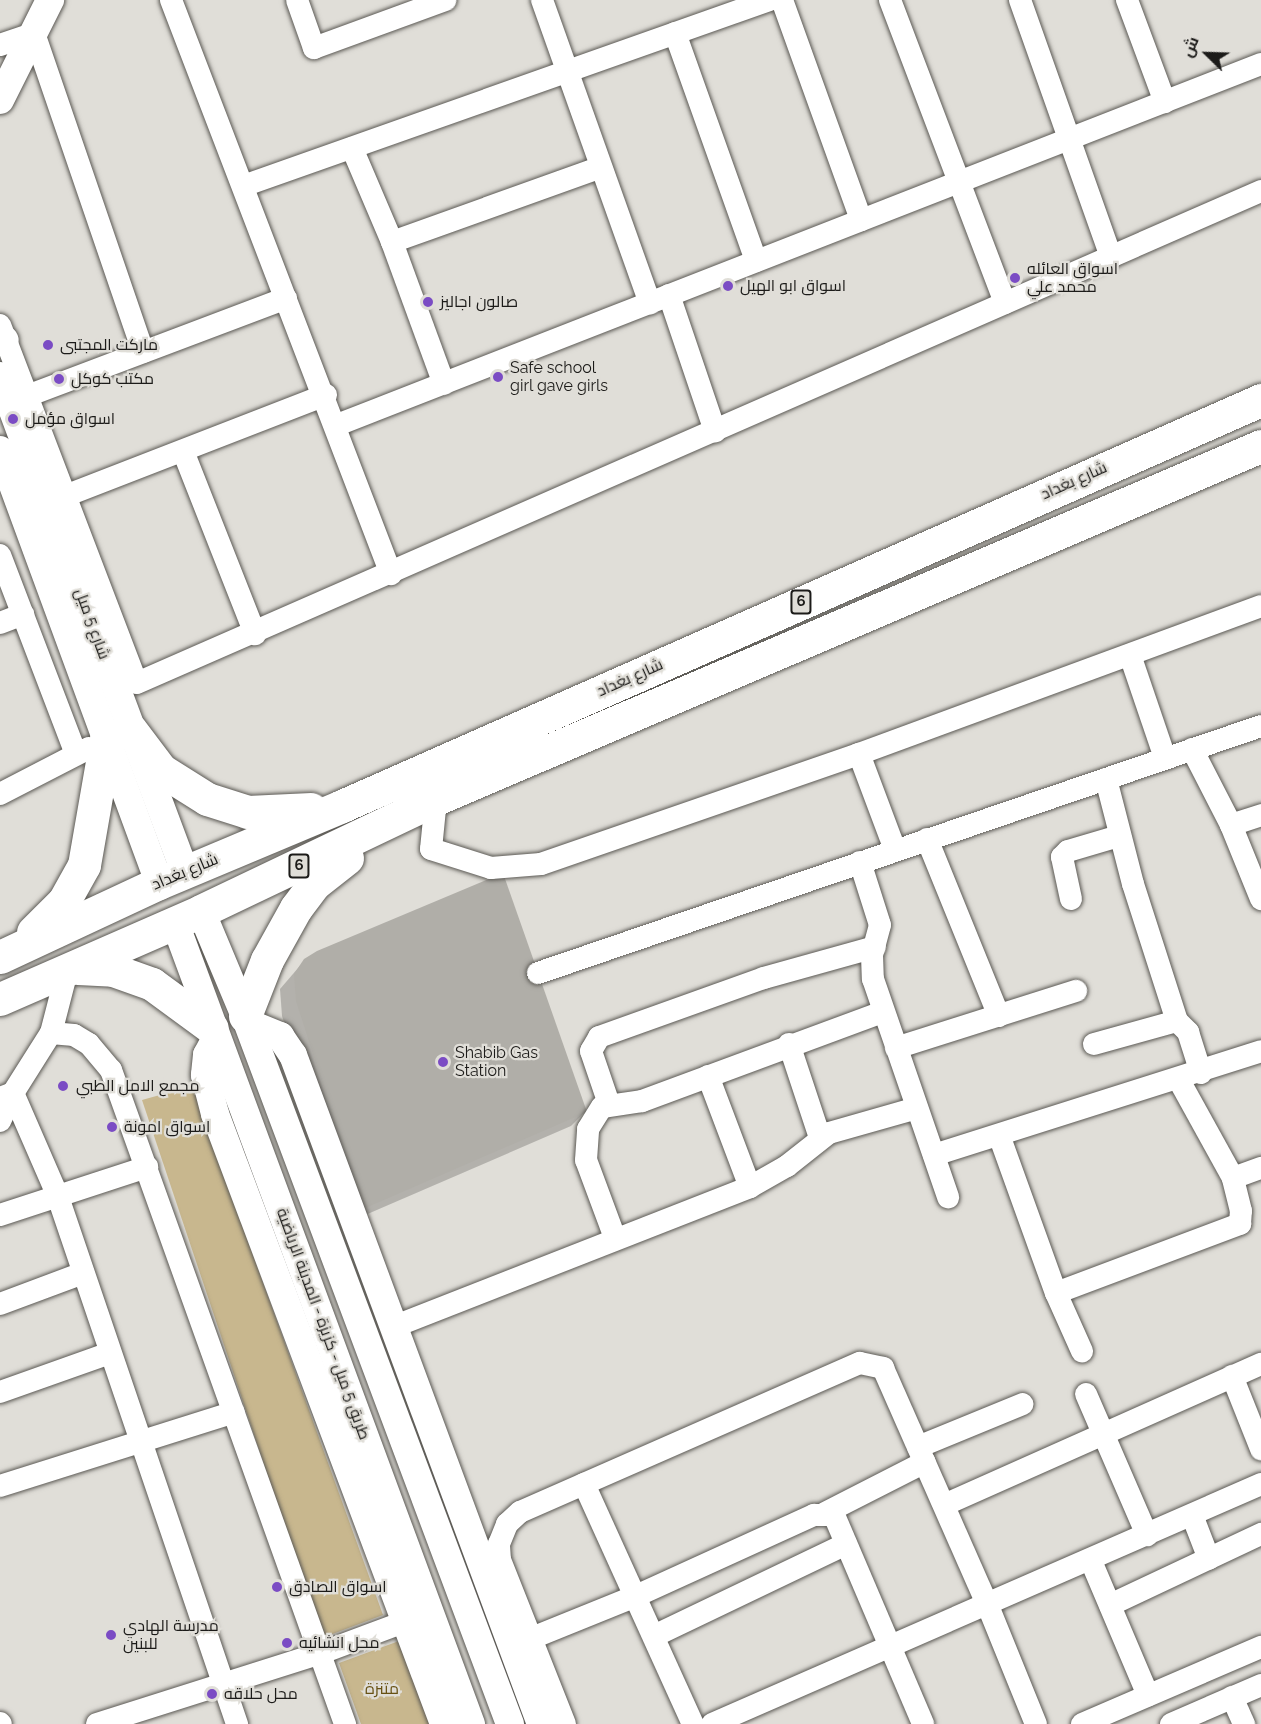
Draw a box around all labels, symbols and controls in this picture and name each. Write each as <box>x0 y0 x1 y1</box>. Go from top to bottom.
north arrow <box>1177 24 1237 84</box>
text: ش <box>1177 34 1203 60</box>
place label: اسواق العائله محمد علي <box>1027 259 1118 297</box>
marker: اسواق العائله محمد علي <box>1008 271 1022 285</box>
place label: اسواق ابو الهيل <box>740 276 846 296</box>
marker: اسواق ابو الهيل <box>721 279 735 293</box>
place label: صالون اجاليز <box>440 292 518 312</box>
marker: صالون اجاليز <box>421 295 435 309</box>
place label: ماركت المجتبى <box>60 335 158 355</box>
marker: ماركت المجتبى <box>41 338 55 352</box>
place label: Safe school girl gave girls <box>510 358 609 396</box>
place label: مكتب كوكل <box>71 369 154 389</box>
marker: Safe school girl gave girls <box>491 370 505 384</box>
marker: مكتب كوكل <box>52 372 66 386</box>
place label: اسواق مؤمل <box>25 409 115 429</box>
marker: اسواق مؤمل <box>6 412 20 426</box>
street label: شارع بغداد <box>1038 458 1110 504</box>
street label: شارع 5 ميل <box>70 586 114 662</box>
road number: 6 <box>789 590 813 614</box>
street label: شارع بغداد <box>594 655 666 701</box>
street label: شارع بغداد <box>149 849 221 895</box>
road number: 6 <box>287 854 311 878</box>
place label: Shabib Gas Station <box>455 1043 538 1081</box>
marker: Shabib Gas Station <box>436 1055 450 1069</box>
place label: مجمع الامل الطبي <box>76 1076 200 1096</box>
marker: مجمع الامل الطبي <box>54 1077 72 1095</box>
place label: اسواق امونة <box>124 1117 210 1137</box>
marker: اسواق امونة <box>105 1120 119 1134</box>
street label: طريق 5 ميل - كزيزة - المدينة الرياضية <box>272 1206 374 1442</box>
place label: اسواق الصادق <box>289 1577 387 1597</box>
marker: اسواق الصادق <box>270 1580 284 1594</box>
place label: مدرسة الهادي للبنين <box>123 1616 219 1654</box>
marker: مدرسة الهادي للبنين <box>104 1628 118 1642</box>
place label: محل انشائيه <box>299 1633 379 1653</box>
marker: محل انشائيه <box>280 1636 294 1650</box>
park label: متنزة <box>365 1679 399 1699</box>
place label: محل حلاقه <box>224 1684 298 1704</box>
marker: محل حلاقه <box>205 1687 219 1701</box>

